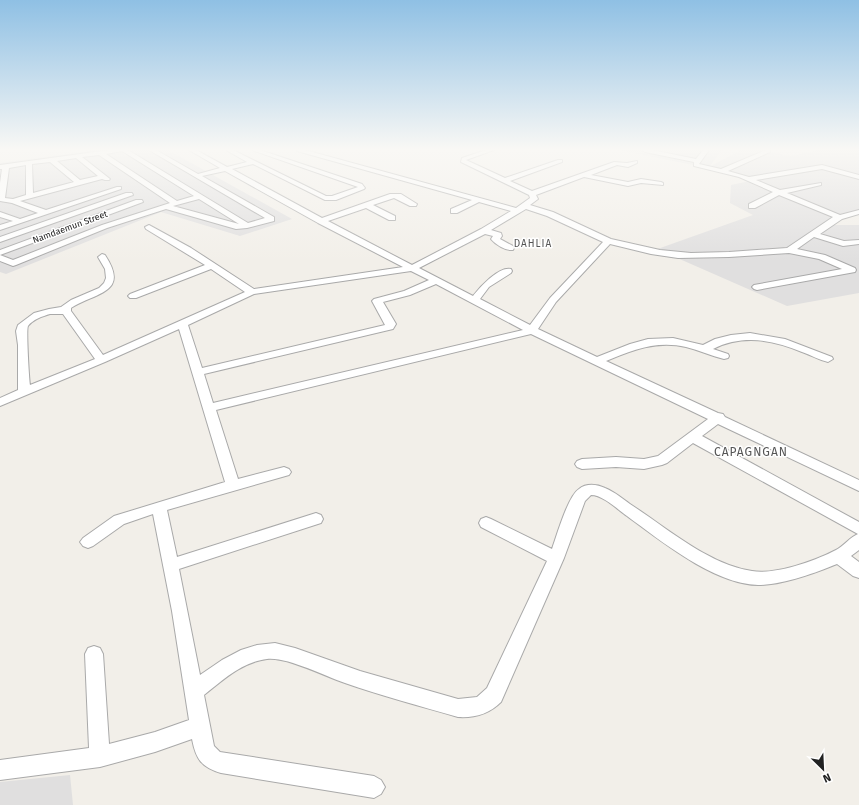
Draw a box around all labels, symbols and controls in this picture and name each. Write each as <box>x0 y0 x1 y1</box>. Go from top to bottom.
street label: Namdaemun Street <box>31 209 110 245</box>
district label: DAHLIA <box>514 238 552 250</box>
district label: CAPAGNGAN <box>714 445 788 459</box>
north arrow <box>803 749 843 789</box>
text: N <box>821 770 833 785</box>

